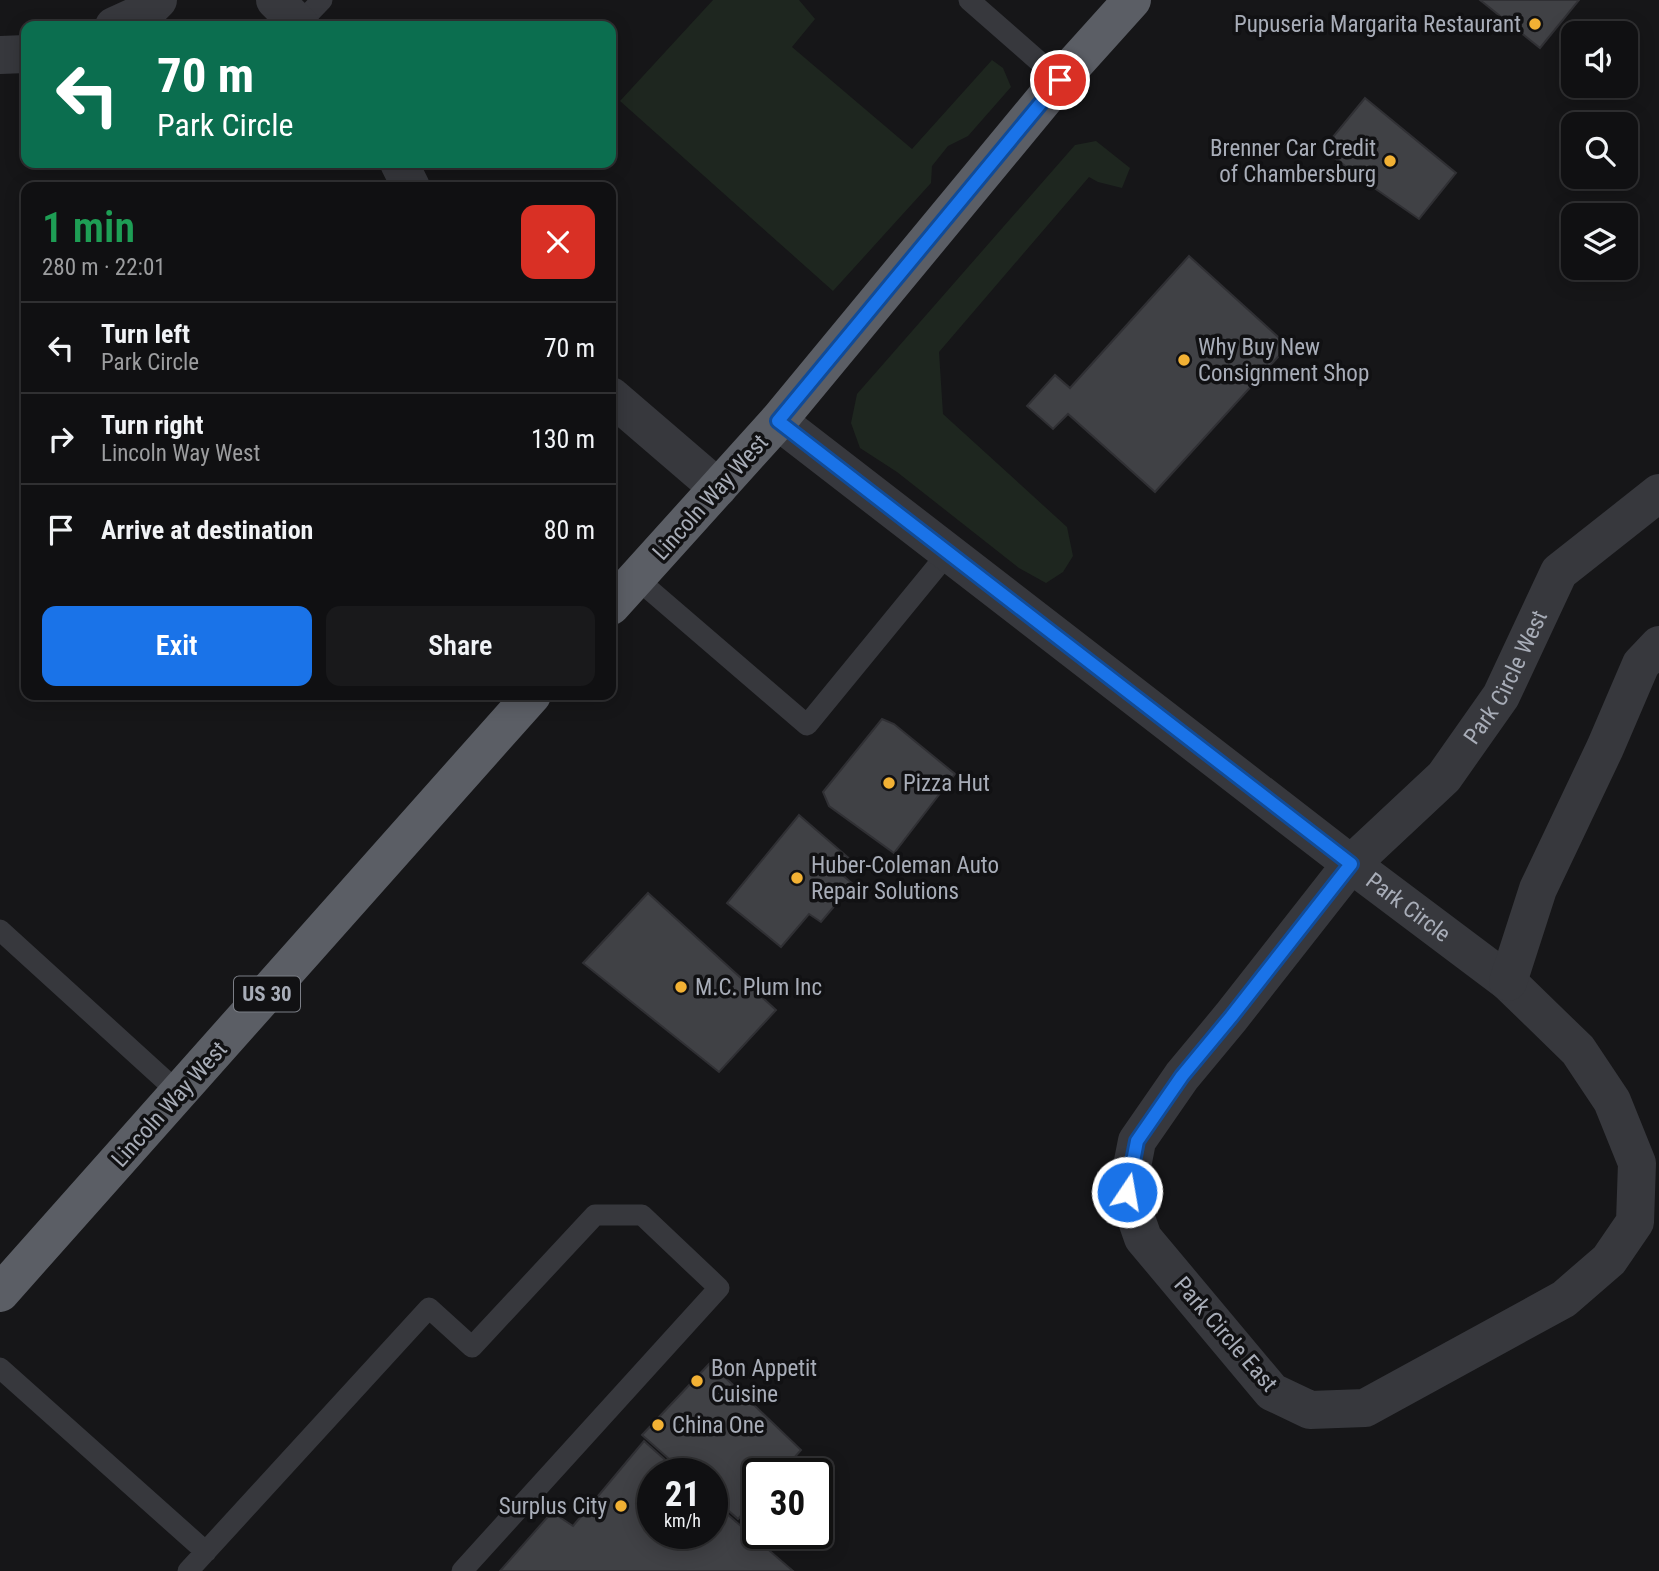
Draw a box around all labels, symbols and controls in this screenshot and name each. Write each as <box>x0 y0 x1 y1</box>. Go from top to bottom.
place label: Pupuseria Margarita Restaurant <box>1234 11 1521 38</box>
marker: Pupuseria Margarita Restaurant <box>1527 16 1543 32</box>
map controls <box>1561 21 1638 280</box>
button: sound <box>1561 21 1638 98</box>
text: 70 m <box>157 47 254 104</box>
icon: left <box>42 49 133 140</box>
pin <box>1030 50 1090 110</box>
icon: arrive <box>1041 61 1079 99</box>
text: Park Circle <box>157 106 293 144</box>
button: search <box>1561 112 1638 189</box>
place label: Brenner Car Credit of Chambersburg <box>1210 135 1376 188</box>
marker: Brenner Car Credit of Chambersburg <box>1382 153 1398 169</box>
text: 1 min <box>42 203 135 252</box>
button: layers <box>1561 203 1638 280</box>
button: close <box>521 205 595 279</box>
text: 280 m · 22:01 <box>42 254 166 281</box>
text: Turn left <box>101 319 190 349</box>
icon: left <box>42 329 80 367</box>
text: 70 m <box>544 333 595 363</box>
place label: Why Buy New Consignment Shop <box>1198 334 1369 387</box>
text: Park Circle <box>101 349 199 376</box>
marker: Why Buy New Consignment Shop <box>1176 352 1192 368</box>
text: Turn right <box>101 410 203 440</box>
icon: right <box>42 420 80 458</box>
text: 130 m <box>531 424 595 454</box>
street label: Lincoln Way West <box>647 429 774 566</box>
text: Lincoln Way West <box>101 440 260 467</box>
icon: arrive <box>42 511 80 549</box>
text: Arrive at destination <box>101 515 313 545</box>
text: 80 m <box>544 515 595 545</box>
button: Exit <box>42 606 312 686</box>
button: Share <box>326 606 595 686</box>
street label: Park Circle West <box>1458 606 1553 749</box>
place label: Pizza Hut <box>903 770 990 797</box>
marker: Pizza Hut <box>881 775 897 791</box>
place label: Huber-Coleman Auto Repair Solutions <box>811 852 999 905</box>
street label: Park Circle <box>1361 867 1455 948</box>
marker: Huber-Coleman Auto Repair Solutions <box>789 870 805 886</box>
place label: M.C. Plum Inc <box>695 974 822 1001</box>
road number: US 30 <box>234 976 300 1012</box>
marker: M.C. Plum Inc <box>673 979 689 995</box>
street label: Lincoln Way West <box>106 1036 233 1173</box>
position arrow <box>1090 1155 1164 1229</box>
street label: Park Circle East <box>1168 1271 1283 1397</box>
place label: Bon Appetit Cuisine <box>711 1355 817 1408</box>
marker: Bon Appetit Cuisine <box>689 1373 705 1389</box>
place label: China One <box>672 1412 765 1439</box>
marker: China One <box>650 1417 666 1433</box>
speed limit sign: 30 <box>742 1458 833 1549</box>
text: 21 <box>665 1474 700 1515</box>
place label: Surplus City <box>499 1493 607 1520</box>
marker: Surplus City <box>613 1498 629 1514</box>
text: km/h <box>664 1510 701 1531</box>

